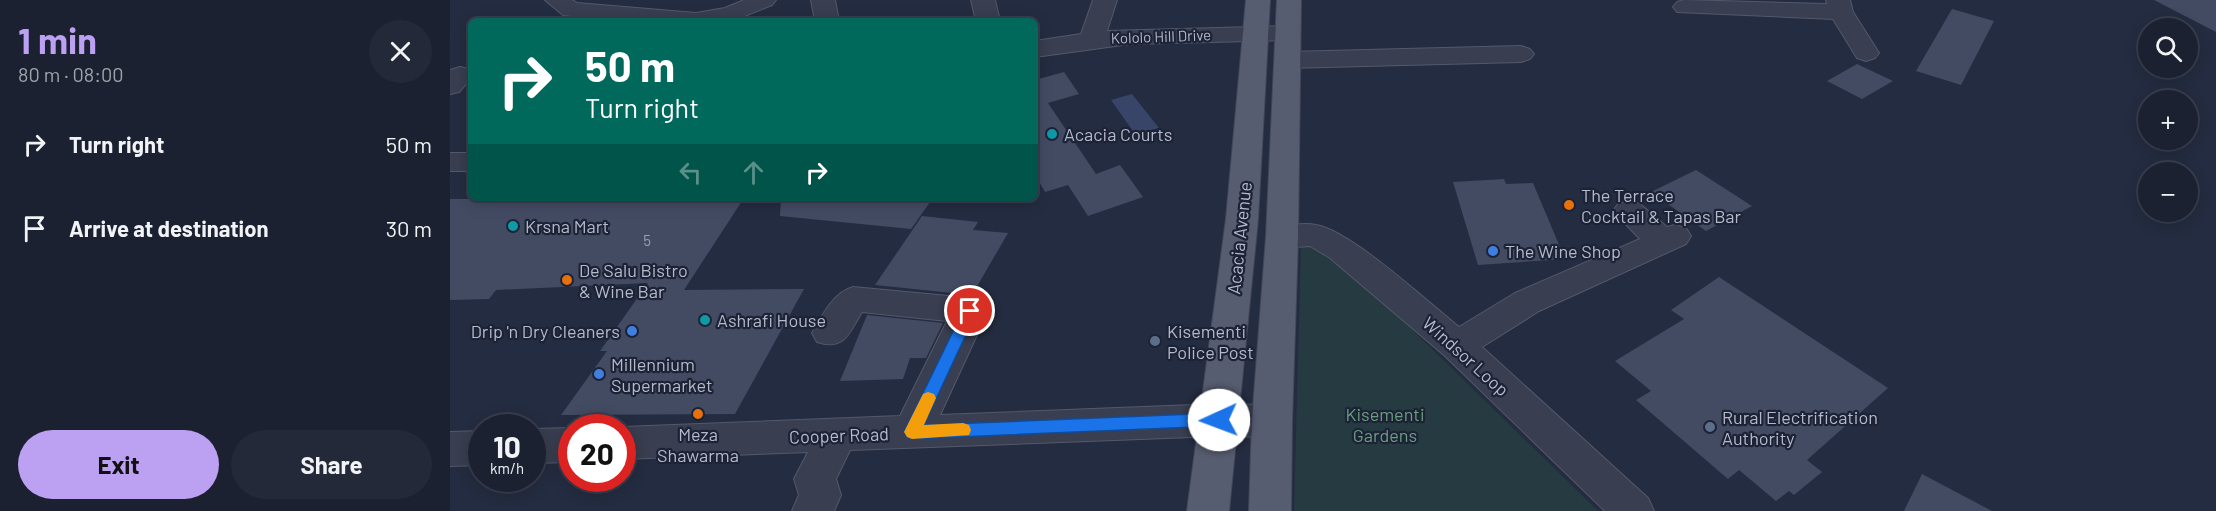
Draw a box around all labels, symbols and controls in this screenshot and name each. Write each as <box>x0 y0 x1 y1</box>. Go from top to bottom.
text: 1 min <box>18 18 97 61</box>
map controls <box>2138 18 2198 222</box>
button: search <box>2138 18 2198 78</box>
button: close <box>369 20 432 83</box>
street label: Kololo Hill Drive <box>1111 25 1211 47</box>
text: 50 m <box>585 40 675 90</box>
icon: right <box>486 42 564 120</box>
text: 80 m · 08:00 <box>18 62 124 86</box>
button: + <box>2138 90 2198 150</box>
text: Turn right <box>585 91 699 123</box>
place label: Acacia Courts <box>1064 123 1172 145</box>
marker: Acacia Courts <box>1045 127 1059 141</box>
icon: right <box>18 128 51 161</box>
text: Turn right <box>69 131 164 157</box>
text: 50 m <box>386 131 432 157</box>
icon: left <box>674 156 707 189</box>
icon: ahead <box>737 156 770 189</box>
icon: right <box>800 156 833 189</box>
button: − <box>2138 162 2198 222</box>
street label: Acacia Avenue <box>1222 181 1256 295</box>
place label: The Terrace Cocktail & Tapas Bar <box>1581 184 1742 227</box>
marker: The Terrace Cocktail & Tapas Bar <box>1562 198 1576 212</box>
icon: arrive <box>18 212 51 245</box>
text: Arrive at destination <box>69 215 268 241</box>
text: 30 m <box>386 215 432 241</box>
place label: Krsna Mart <box>525 215 609 237</box>
marker: Krsna Mart <box>506 219 520 233</box>
house number: 5 <box>643 231 651 249</box>
place label: The Wine Shop <box>1505 240 1621 262</box>
marker: The Wine Shop <box>1486 244 1500 258</box>
place label: De Salu Bistro & Wine Bar <box>579 259 688 302</box>
marker: De Salu Bistro & Wine Bar <box>560 273 574 287</box>
pin <box>944 285 995 336</box>
icon: arrive <box>953 294 986 327</box>
place label: Ashrafi House <box>717 309 826 331</box>
street label: Windsor Loop <box>1418 312 1514 400</box>
marker: Ashrafi House <box>698 313 712 327</box>
place label: Drip 'n Dry Cleaners <box>471 320 620 342</box>
place label: Kisementi Police Post <box>1167 320 1254 363</box>
marker: Drip 'n Dry Cleaners <box>625 324 639 338</box>
marker: Kisementi Police Post <box>1148 334 1162 348</box>
place label: Millennium Supermarket <box>611 353 712 396</box>
marker: Millennium Supermarket <box>592 367 606 381</box>
position arrow <box>1187 388 1251 452</box>
park label: Kisementi Gardens <box>1345 403 1425 446</box>
place label: Rural Electrification Authority <box>1722 406 1878 449</box>
marker: Meza Shawarma <box>691 407 705 421</box>
speed limit sign: 20 <box>558 414 636 492</box>
marker: Rural Electrification Authority <box>1703 420 1717 434</box>
street label: Cooper Road <box>789 422 889 448</box>
place label: Meza Shawarma <box>657 423 739 466</box>
text: 10 <box>493 428 521 464</box>
button: Exit <box>18 430 219 499</box>
button: Share <box>231 430 432 499</box>
text: km/h <box>490 459 524 477</box>

